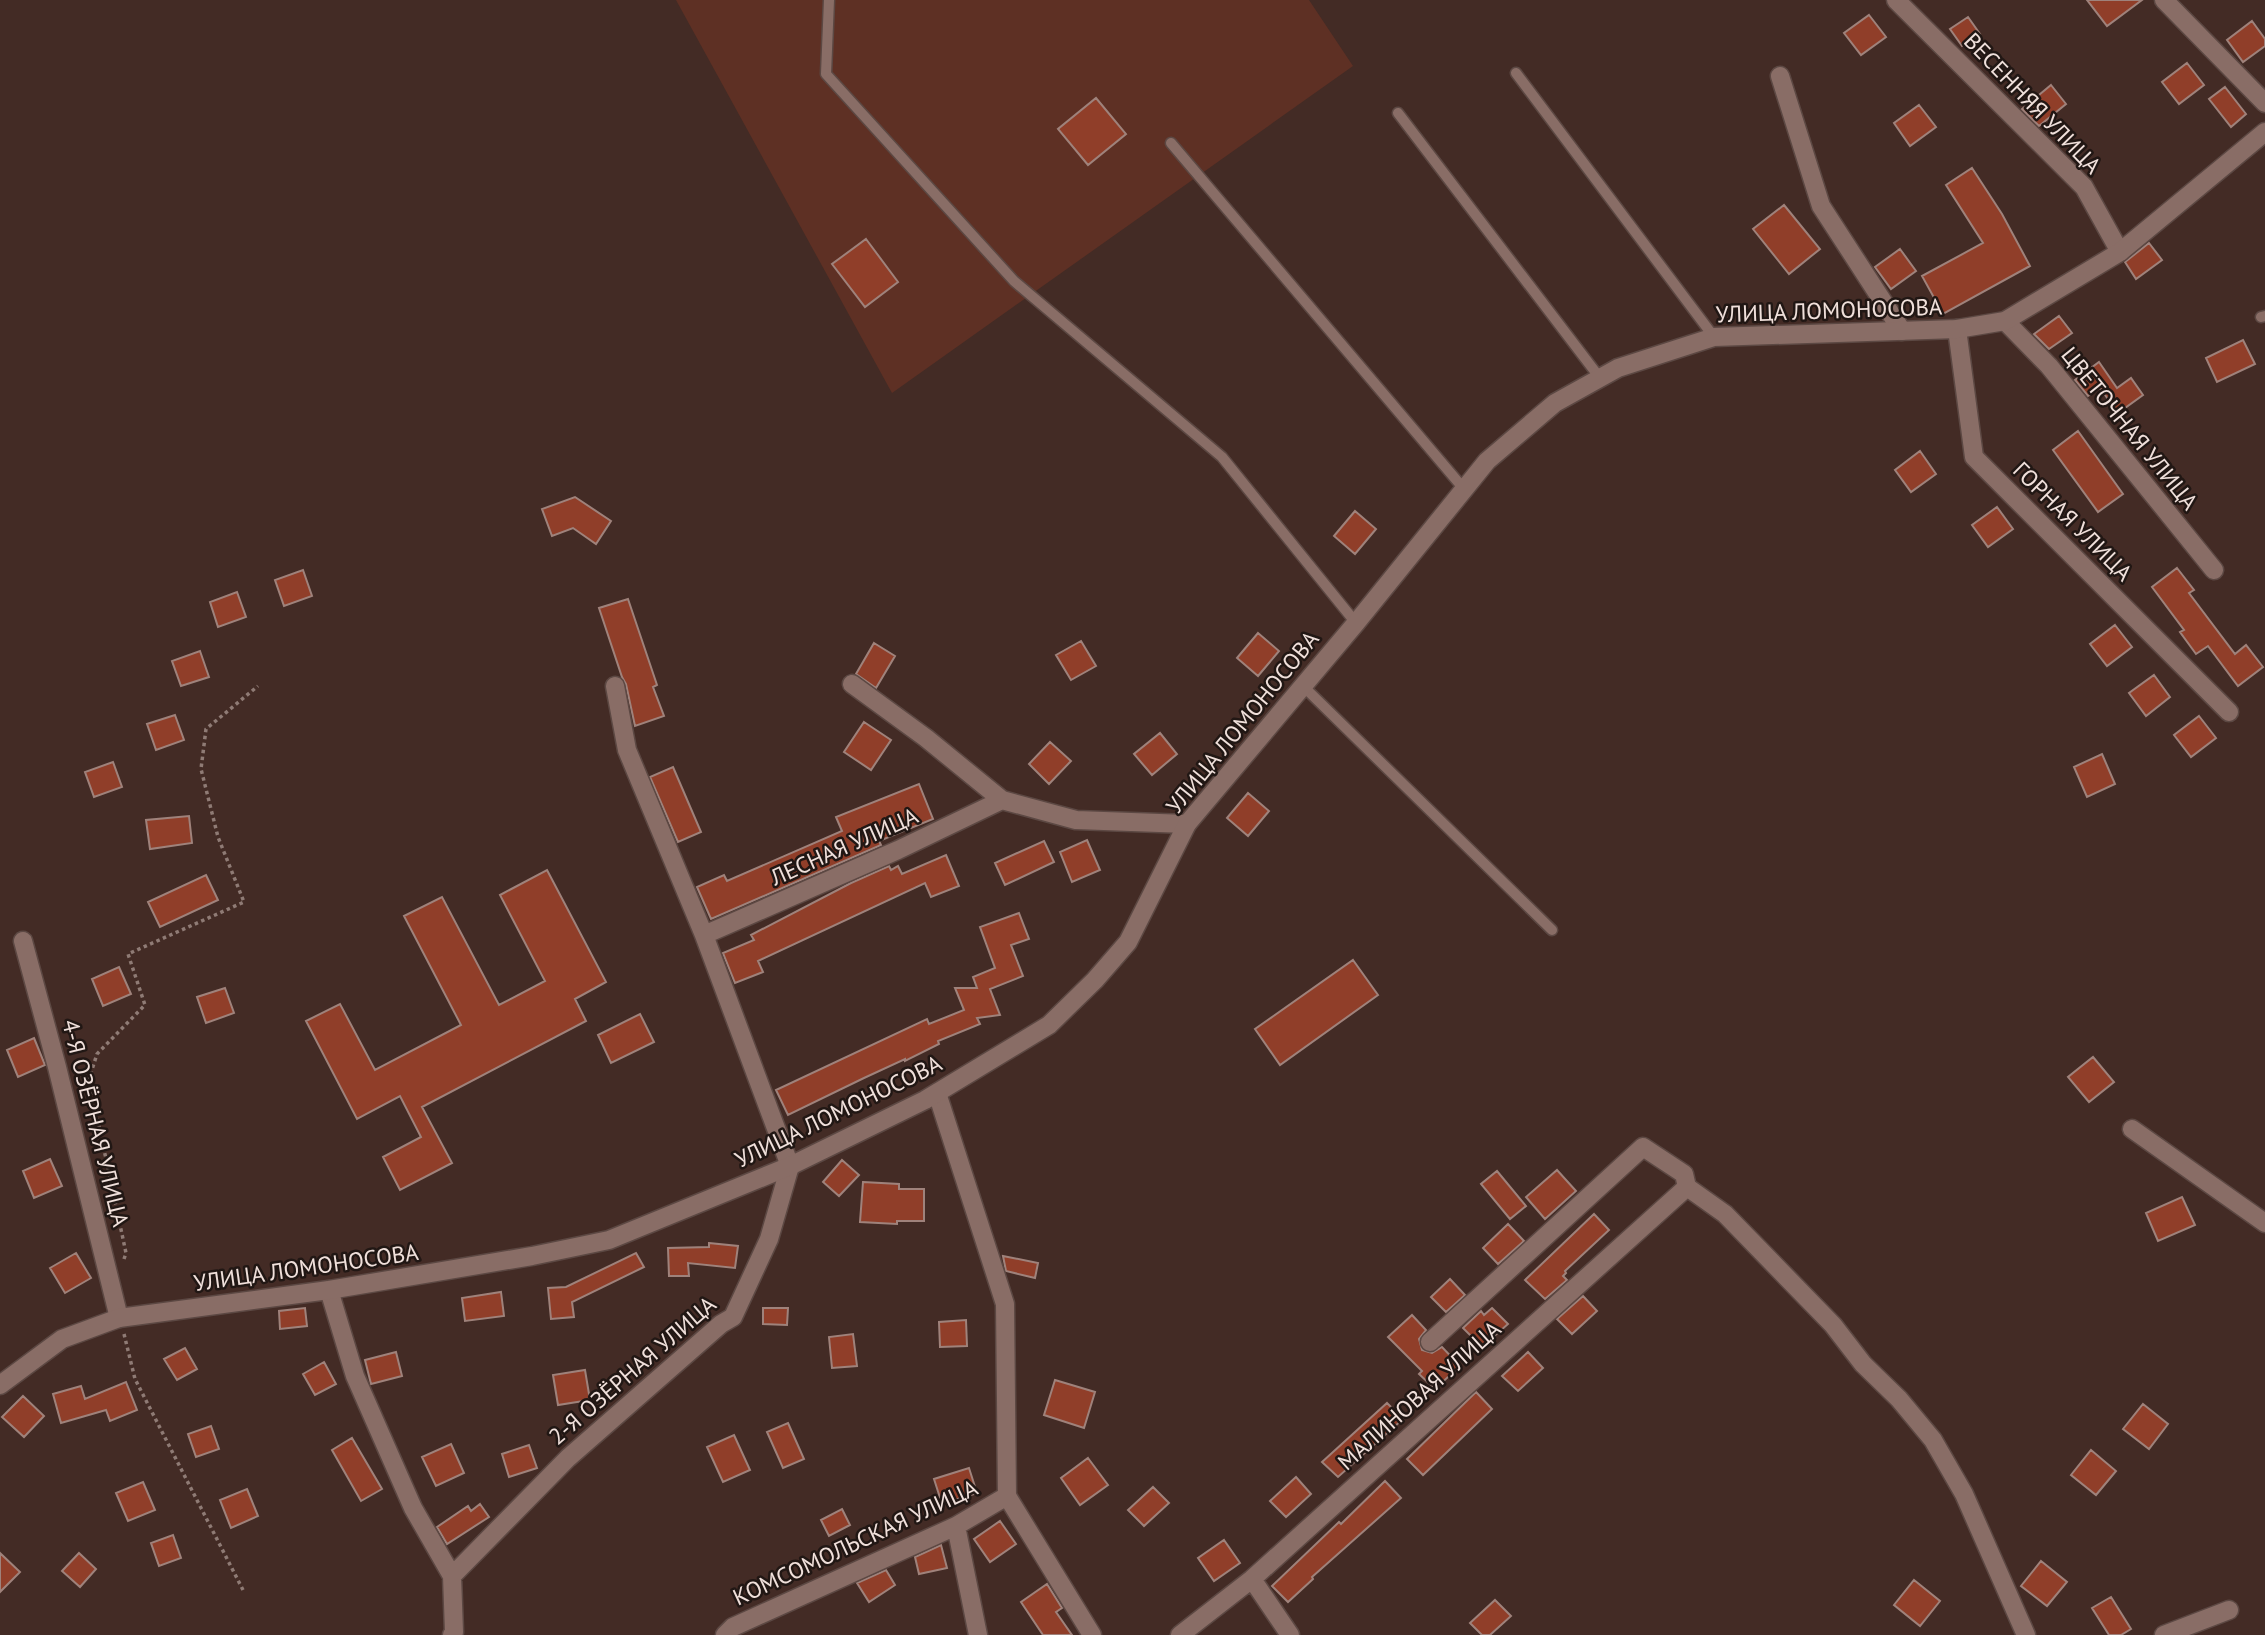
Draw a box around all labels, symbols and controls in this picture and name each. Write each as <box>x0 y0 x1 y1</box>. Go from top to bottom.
street label: ВЕСЕННЯЯ УЛИЦА <box>1958 26 2108 180</box>
street label: УЛИЦА ЛОМОНОСОВА <box>1715 292 1943 328</box>
street label: ЦВЕТОЧНАЯ УЛИЦА <box>2055 341 2205 516</box>
street label: ГОРНАЯ УЛИЦА <box>2007 455 2139 587</box>
street label: УЛИЦА ЛОМОНОСОВА <box>1159 624 1325 819</box>
street label: ЛЕСНАЯ УЛИЦА <box>765 800 923 892</box>
street label: 4-Я ОЗЁРНАЯ УЛИЦА <box>56 1017 136 1230</box>
street label: УЛИЦА ЛОМОНОСОВА <box>730 1048 947 1174</box>
street label: УЛИЦА ЛОМОНОСОВА <box>192 1237 421 1297</box>
street label: 2-Я ОЗЁРНАЯ УЛИЦА <box>542 1289 722 1451</box>
street label: МАЛИНОВАЯ УЛИЦА <box>1331 1314 1507 1476</box>
street label: КОМСОМОЛЬСКАЯ УЛИЦА <box>728 1472 982 1612</box>

